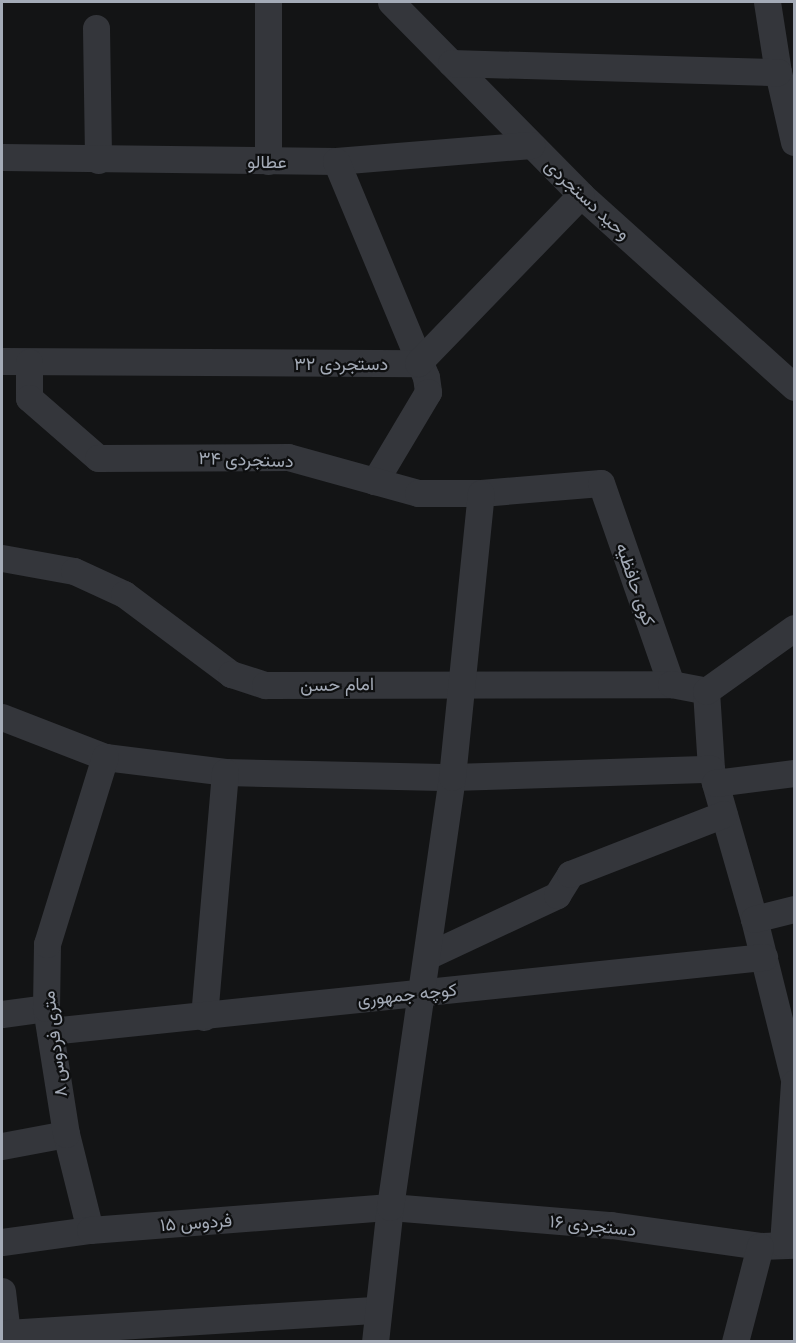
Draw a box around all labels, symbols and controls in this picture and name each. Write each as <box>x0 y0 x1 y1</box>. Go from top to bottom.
street label: عطالو <box>247 150 287 172</box>
street label: وحید دستجردی <box>541 154 635 244</box>
street label: دستجردی ۳۲ <box>294 352 388 374</box>
street label: دستجردی ۳۴ <box>198 447 294 471</box>
street label: کوی حافظیه <box>612 540 660 628</box>
street label: امام حسن <box>300 673 374 695</box>
street label: کوچه جمهوری <box>356 978 458 1010</box>
street label: ۸ متری فردوس <box>37 990 71 1098</box>
street label: فردوس ۱۵ <box>159 1209 233 1235</box>
street label: دستجردی ۱۶ <box>549 1210 637 1240</box>

